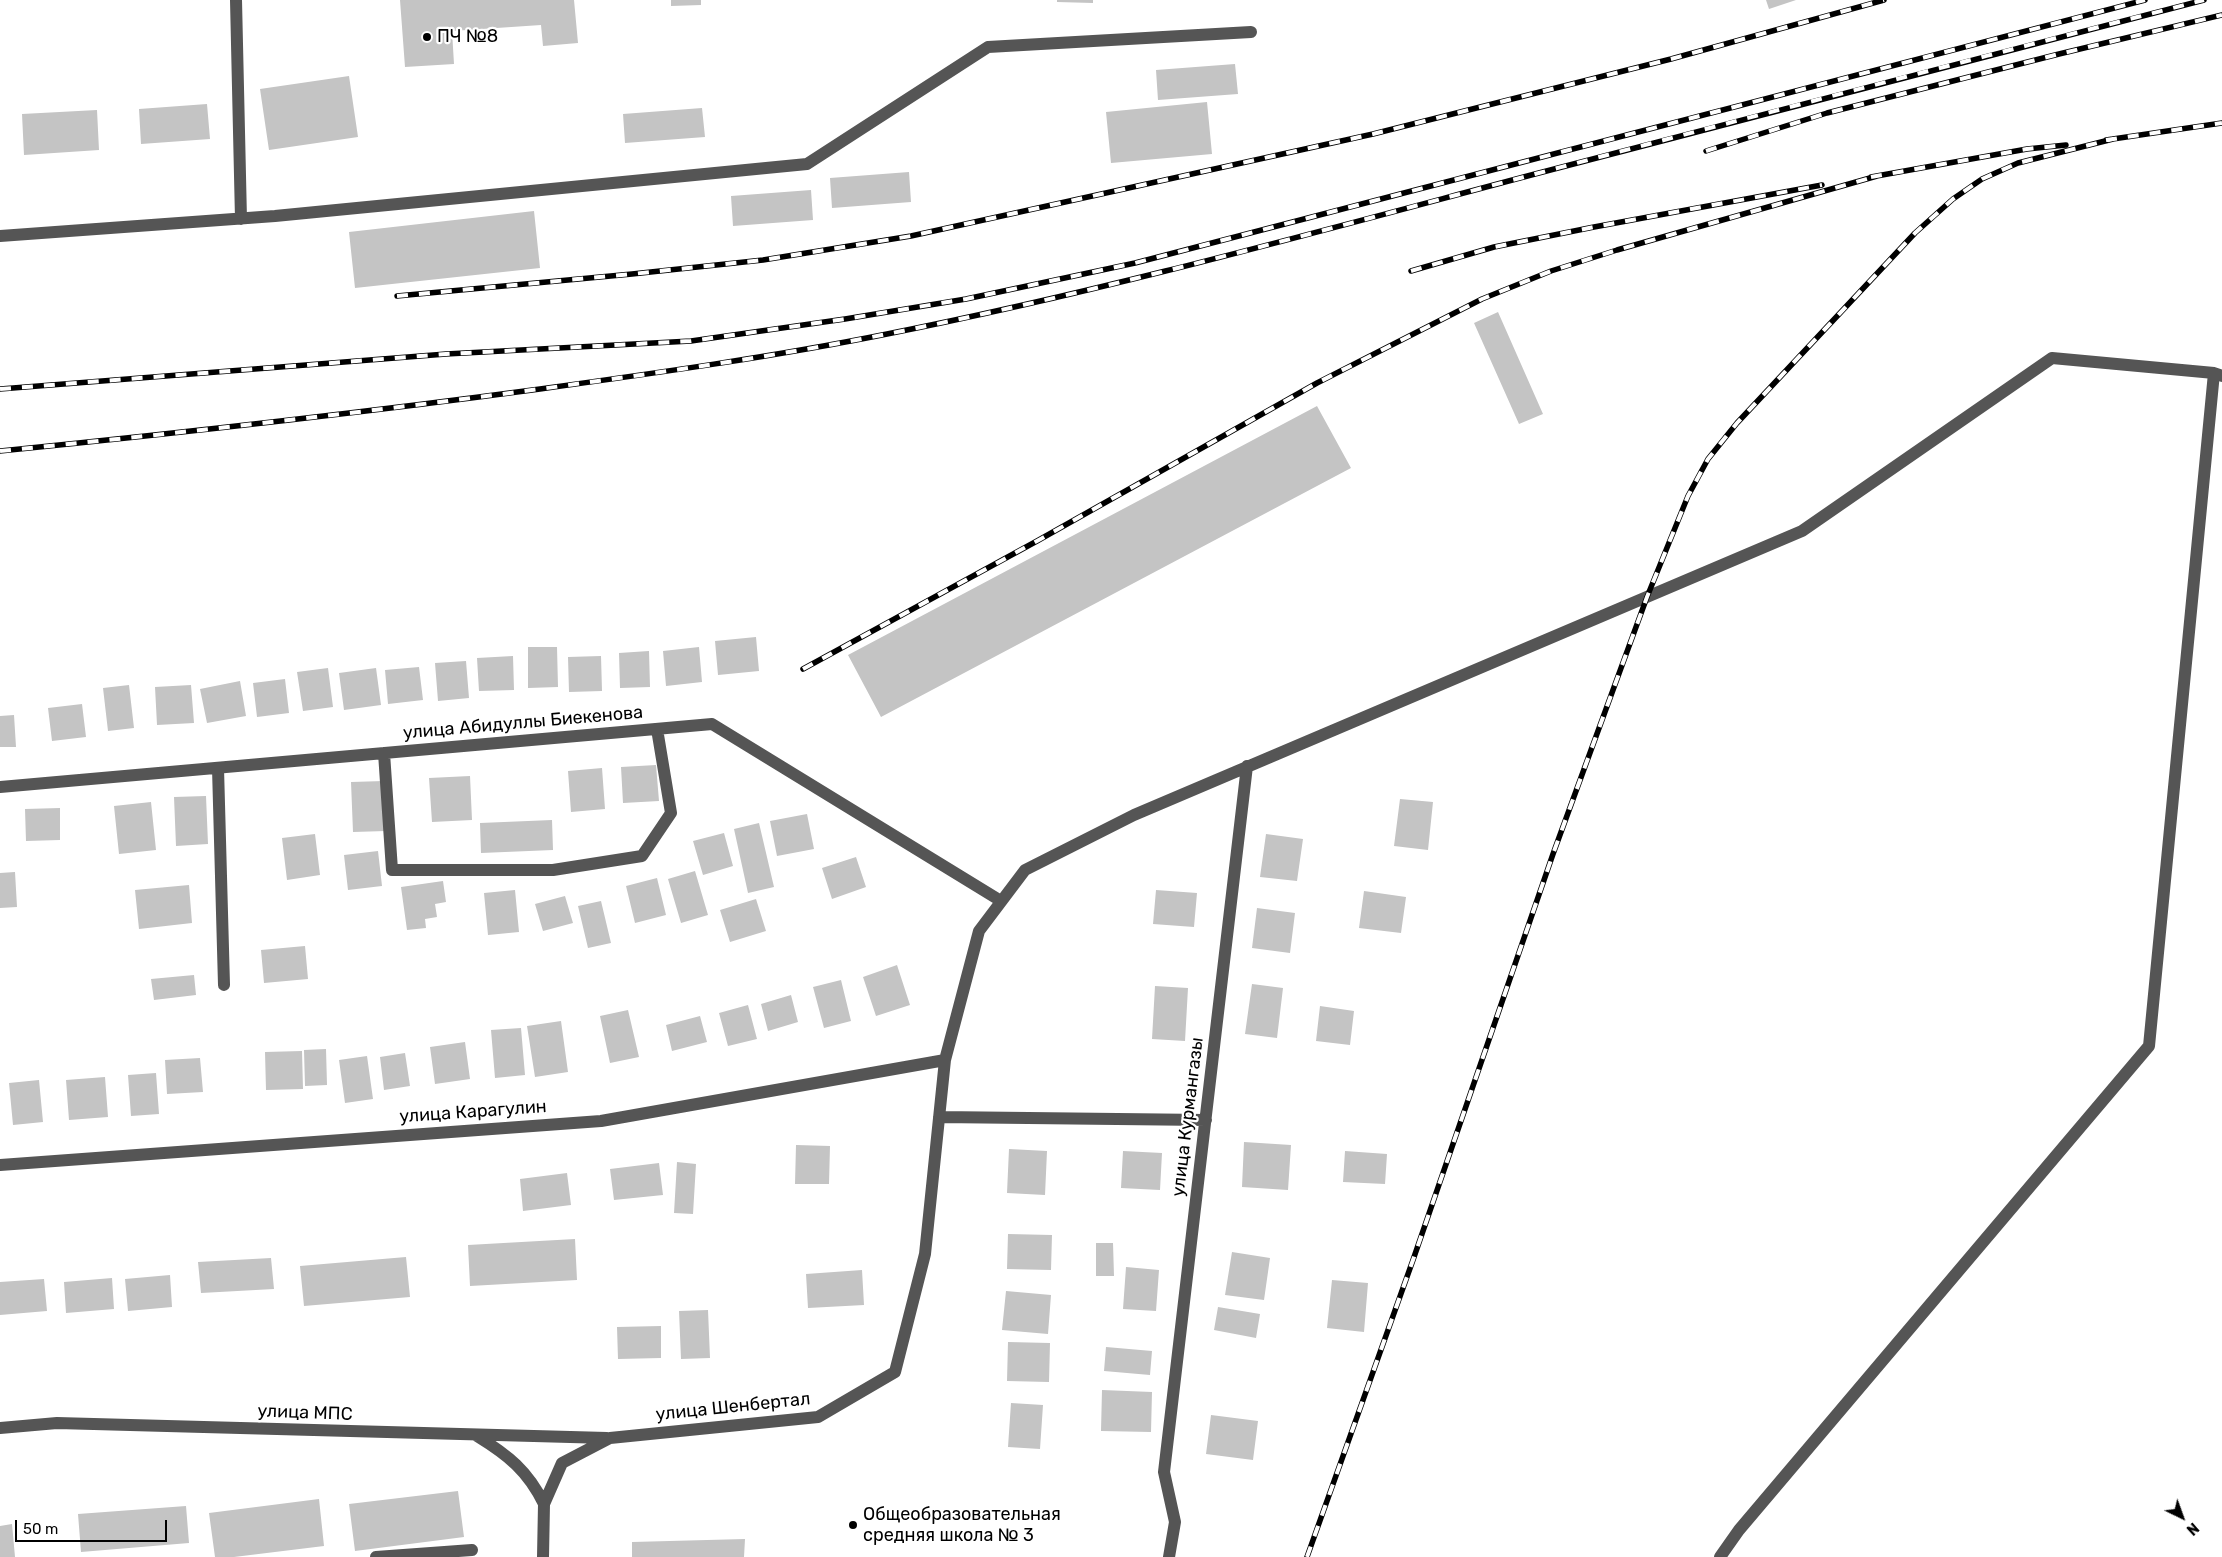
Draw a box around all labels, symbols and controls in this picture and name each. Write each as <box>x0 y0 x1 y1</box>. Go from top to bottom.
place label: ПЧ №8 <box>437 26 498 48</box>
marker: ПЧ №8 <box>421 31 433 43</box>
street label: улица Абидуллы Биекенова <box>402 702 644 744</box>
street label: улица Курмангазы <box>1168 1036 1208 1198</box>
street label: улица Карагулин <box>399 1096 547 1128</box>
street label: улица Шенбертал <box>655 1388 811 1426</box>
street label: улица МПС <box>257 1401 353 1425</box>
north arrow <box>2157 1492 2207 1542</box>
place label: Общеобразовательная средняя школа № 3 <box>863 1504 1061 1546</box>
scale bar <box>18 1510 170 1542</box>
marker: Общеобразовательная средняя школа № 3 <box>847 1519 859 1531</box>
text: N <box>2183 1519 2202 1538</box>
text: 50 m <box>23 1520 58 1538</box>

